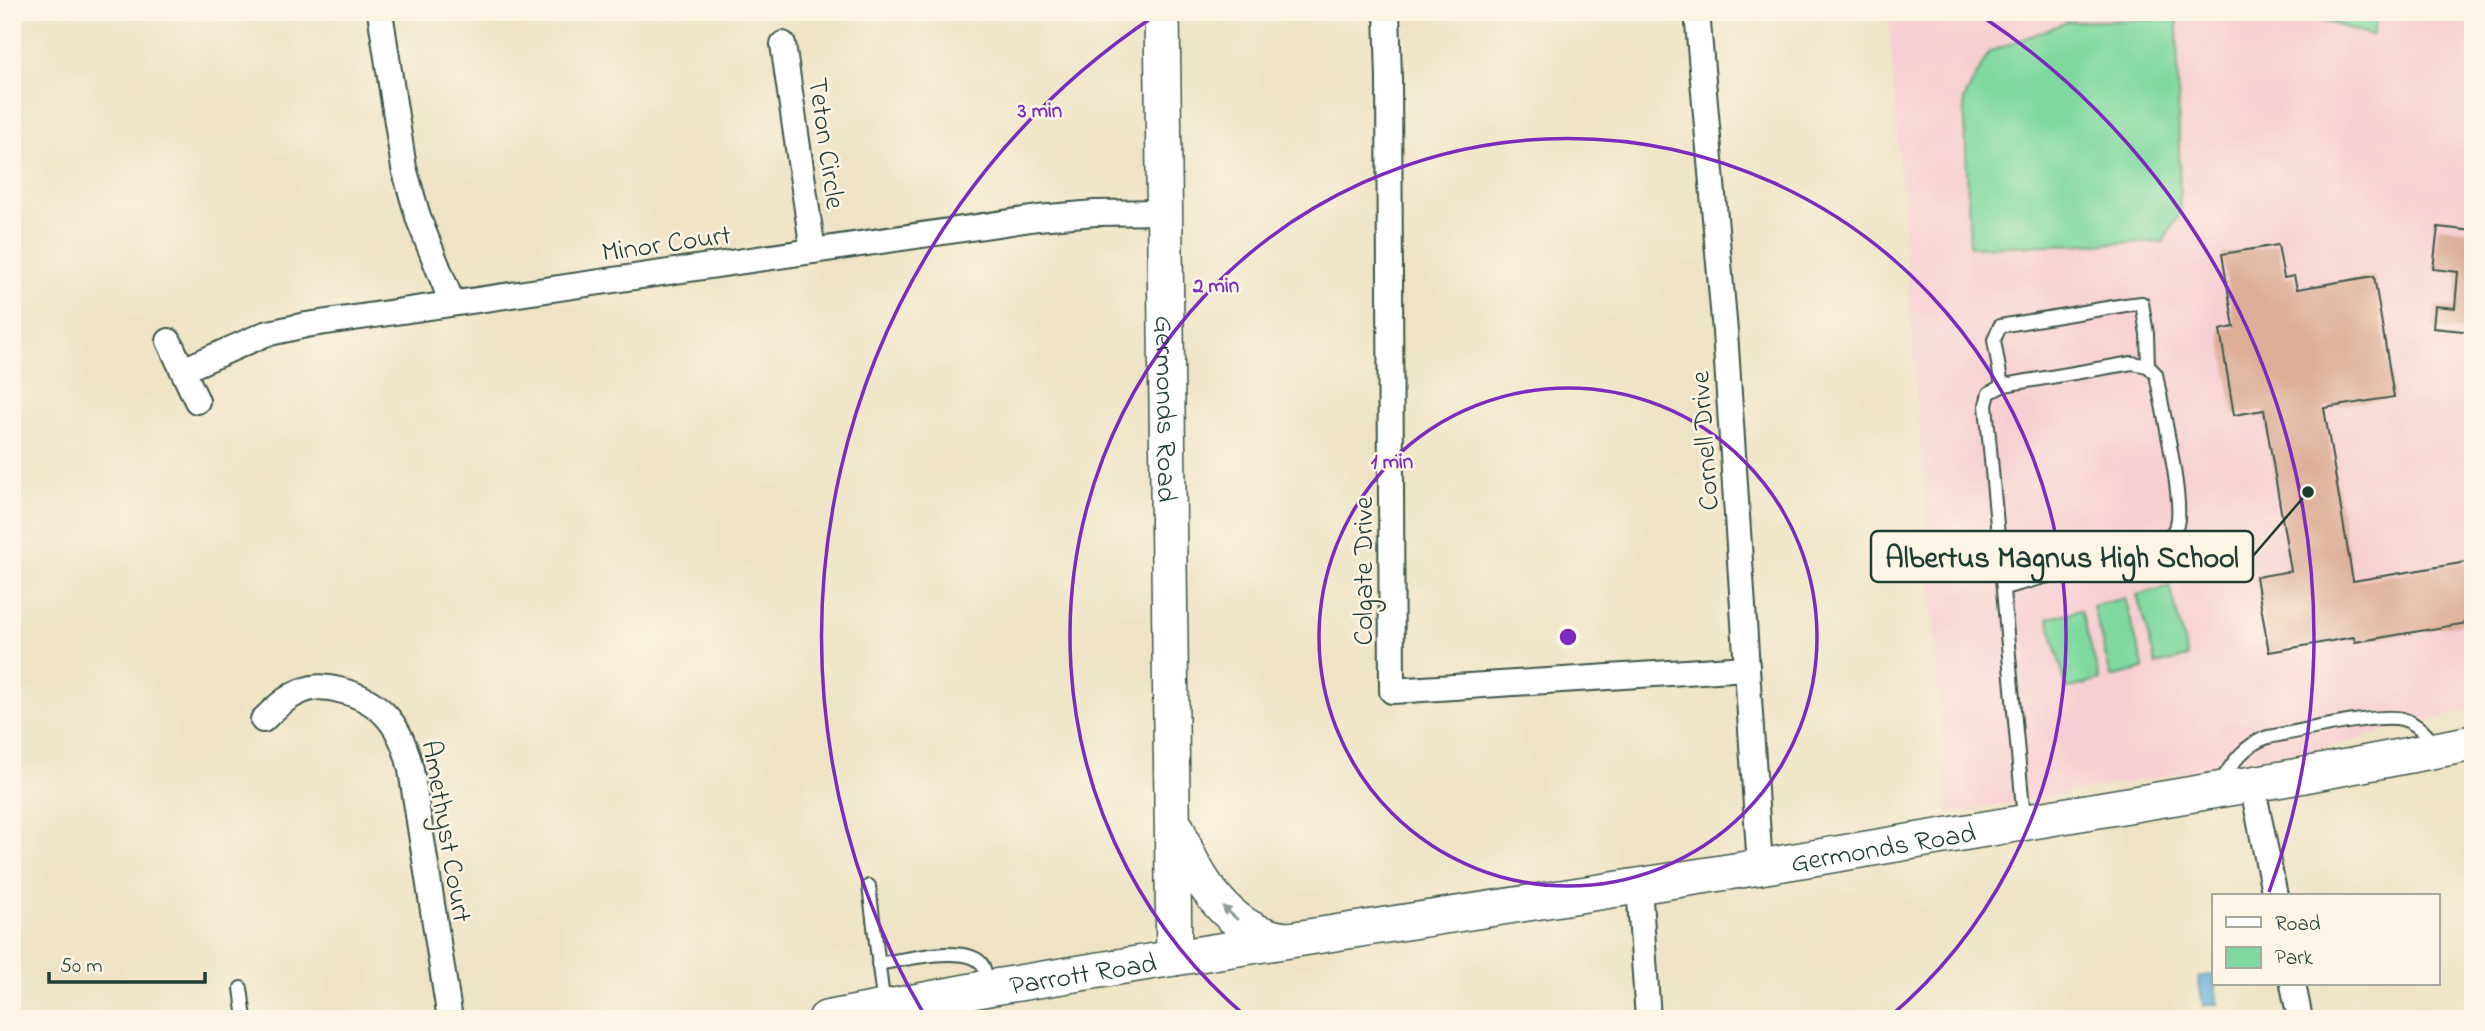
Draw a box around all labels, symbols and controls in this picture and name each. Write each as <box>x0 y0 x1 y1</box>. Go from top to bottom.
street label: Teton Circle <box>795 75 854 212</box>
text: 3 min <box>1017 97 1062 127</box>
street label: Minor Court <box>599 216 734 275</box>
text: 2 min <box>1192 272 1239 302</box>
street label: Germonds Road <box>1142 315 1185 503</box>
street label: Cornell Drive <box>1681 369 1732 512</box>
text: 1 min <box>1371 448 1413 478</box>
street label: Colgate Drive <box>1345 496 1386 645</box>
callout: Albertus Magnus High School <box>1871 531 2253 582</box>
text: Albertus Magnus High School <box>1885 538 2239 583</box>
centre of rings <box>1556 625 1580 649</box>
street label: Amethyst Court <box>408 737 481 926</box>
street label: Germonds Road <box>1788 814 1979 885</box>
legend <box>2212 894 2440 986</box>
one-way arrow <box>1221 905 1239 921</box>
text: Road <box>2275 910 2321 940</box>
scale bar <box>49 940 205 984</box>
street label: Parrott Road <box>1007 944 1160 1008</box>
text: Park <box>2275 944 2314 974</box>
text: 50 m <box>60 952 103 982</box>

